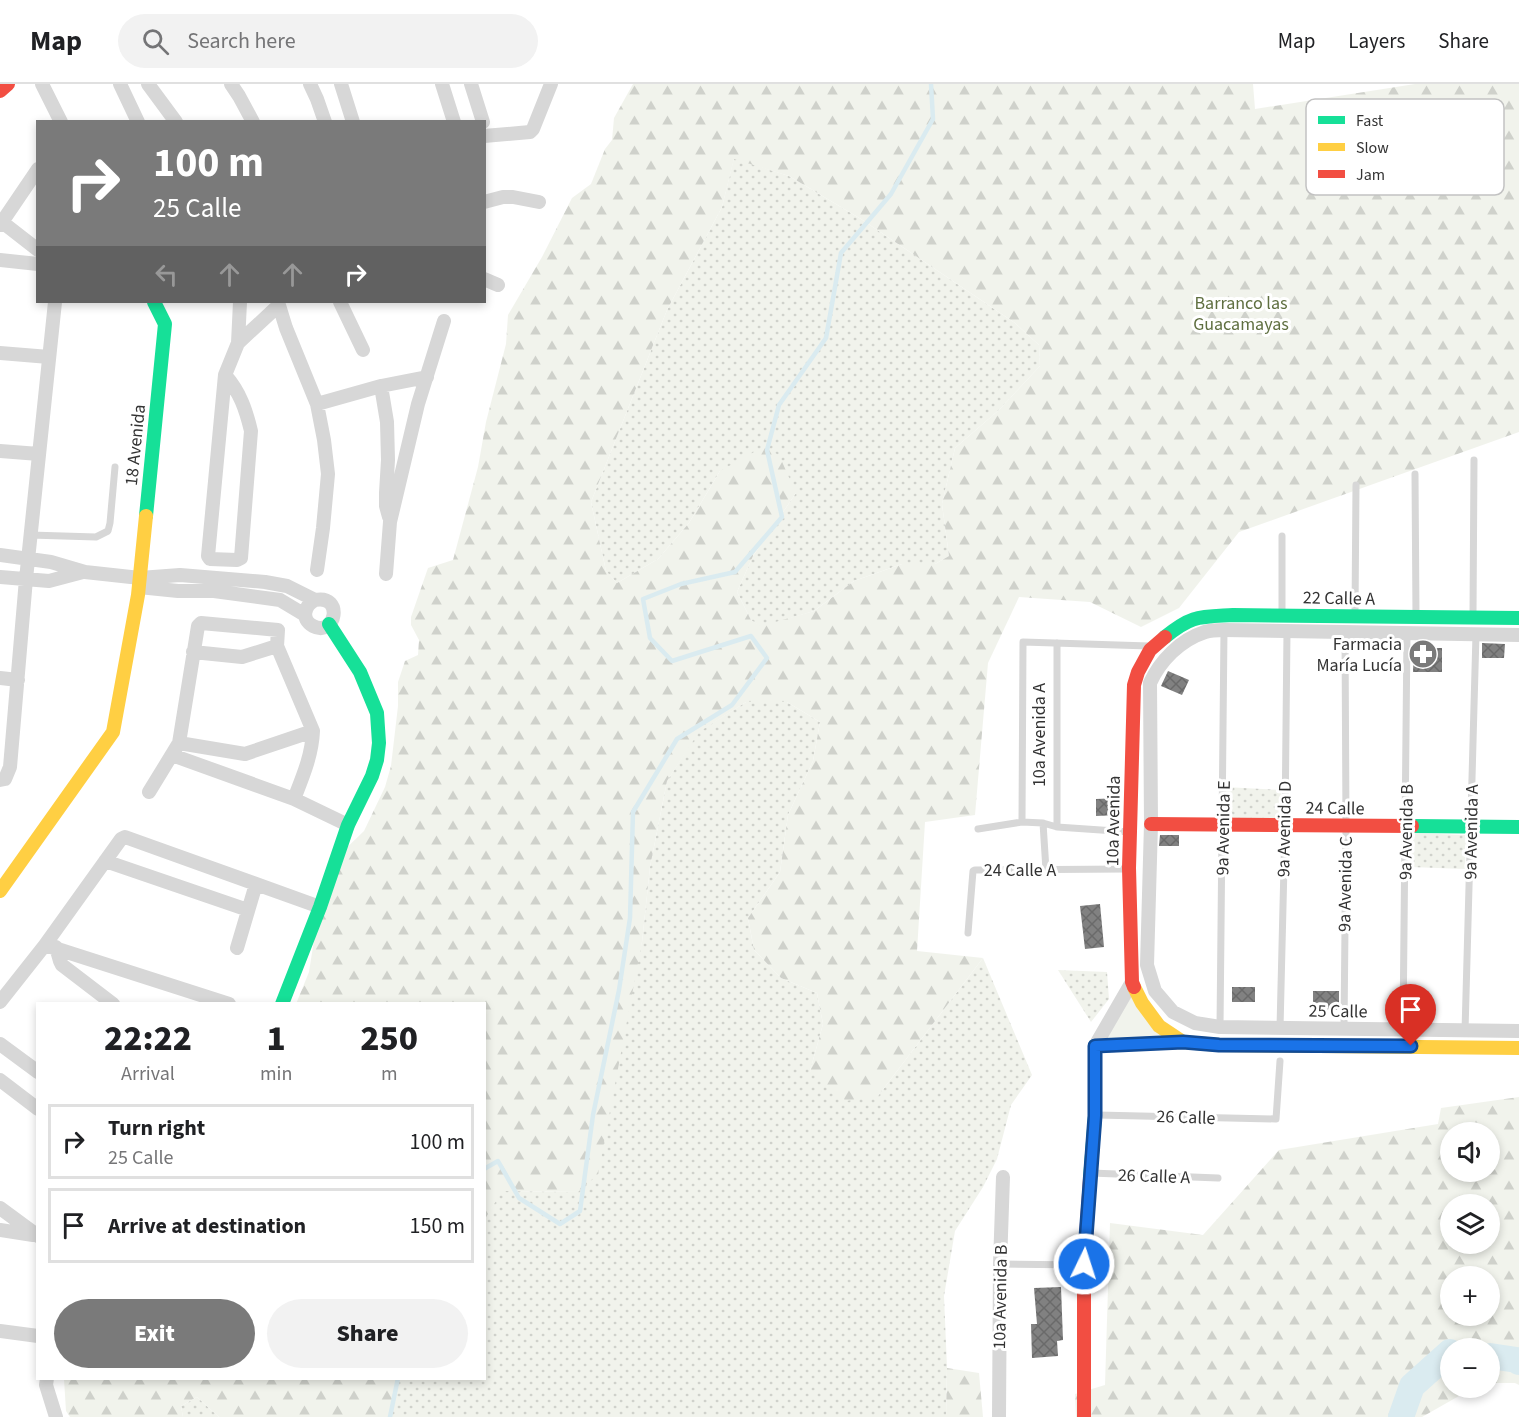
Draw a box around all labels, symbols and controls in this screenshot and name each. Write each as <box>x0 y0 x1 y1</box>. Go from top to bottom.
search box <box>118 14 538 68</box>
text: Map <box>30 21 82 61</box>
icon: search <box>139 25 172 58</box>
text: Search here <box>187 25 296 57</box>
text: Map <box>1278 26 1315 56</box>
text: Layers <box>1348 26 1405 56</box>
text: Share <box>1438 26 1489 56</box>
legend <box>1306 99 1504 195</box>
text: Fast <box>1356 110 1384 132</box>
text: 100 m <box>153 133 264 193</box>
text: Slow <box>1356 137 1389 159</box>
icon: right <box>54 144 132 222</box>
text: Jam <box>1356 164 1385 186</box>
text: 25 Calle <box>153 189 241 228</box>
icon: left <box>150 258 183 291</box>
icon: ahead <box>213 258 246 291</box>
icon: ahead <box>276 258 309 291</box>
icon: right <box>339 258 372 291</box>
park label: Barranco las Guacamayas <box>1193 291 1289 337</box>
street label: 18 Avenida <box>119 403 152 487</box>
street label: 22 Calle A <box>1303 585 1376 612</box>
place label: Farmacia María Lucía <box>1316 632 1402 678</box>
pharmacy icon: Farmacia María Lucía <box>1407 638 1439 670</box>
street label: 10a Avenida A <box>1027 683 1052 787</box>
street label: 10a Avenida <box>1100 775 1127 867</box>
street label: 9a Avenida E <box>1210 780 1237 876</box>
street label: 9a Avenida D <box>1271 781 1298 877</box>
street label: 9a Avenida B <box>1393 784 1420 880</box>
street label: 9a Avenida A <box>1458 784 1485 880</box>
street label: 24 Calle <box>1305 795 1365 822</box>
street label: 9a Avenida C <box>1332 836 1359 932</box>
street label: 24 Calle A <box>984 858 1056 883</box>
pin <box>1385 984 1436 1046</box>
icon: arrive <box>1394 993 1427 1026</box>
street label: 25 Calle <box>1308 998 1368 1025</box>
text: 22:22 <box>104 1013 192 1064</box>
text: 1 <box>267 1013 286 1064</box>
text: 250 <box>360 1013 418 1064</box>
text: Arrival <box>121 1060 175 1088</box>
text: min <box>260 1060 292 1088</box>
text: m <box>381 1060 397 1088</box>
street label: 26 Calle <box>1156 1104 1216 1131</box>
text: Turn right <box>108 1112 205 1144</box>
map controls <box>1440 1122 1500 1398</box>
button: sound <box>1440 1122 1500 1182</box>
icon: right <box>57 1125 90 1158</box>
text: 100 m <box>410 1126 465 1158</box>
text: 25 Calle <box>108 1144 174 1172</box>
street label: 26 Calle A <box>1117 1163 1191 1190</box>
button: layers <box>1440 1194 1500 1254</box>
icon: arrive <box>57 1209 90 1242</box>
text: Arrive at destination <box>108 1210 306 1242</box>
text: 150 m <box>410 1210 465 1242</box>
position arrow <box>1052 1232 1116 1296</box>
street label: 10a Avenida B <box>987 1244 1014 1350</box>
button: + <box>1440 1266 1500 1326</box>
button: Exit <box>54 1299 255 1368</box>
button: Share <box>267 1299 468 1368</box>
button: − <box>1440 1338 1500 1398</box>

